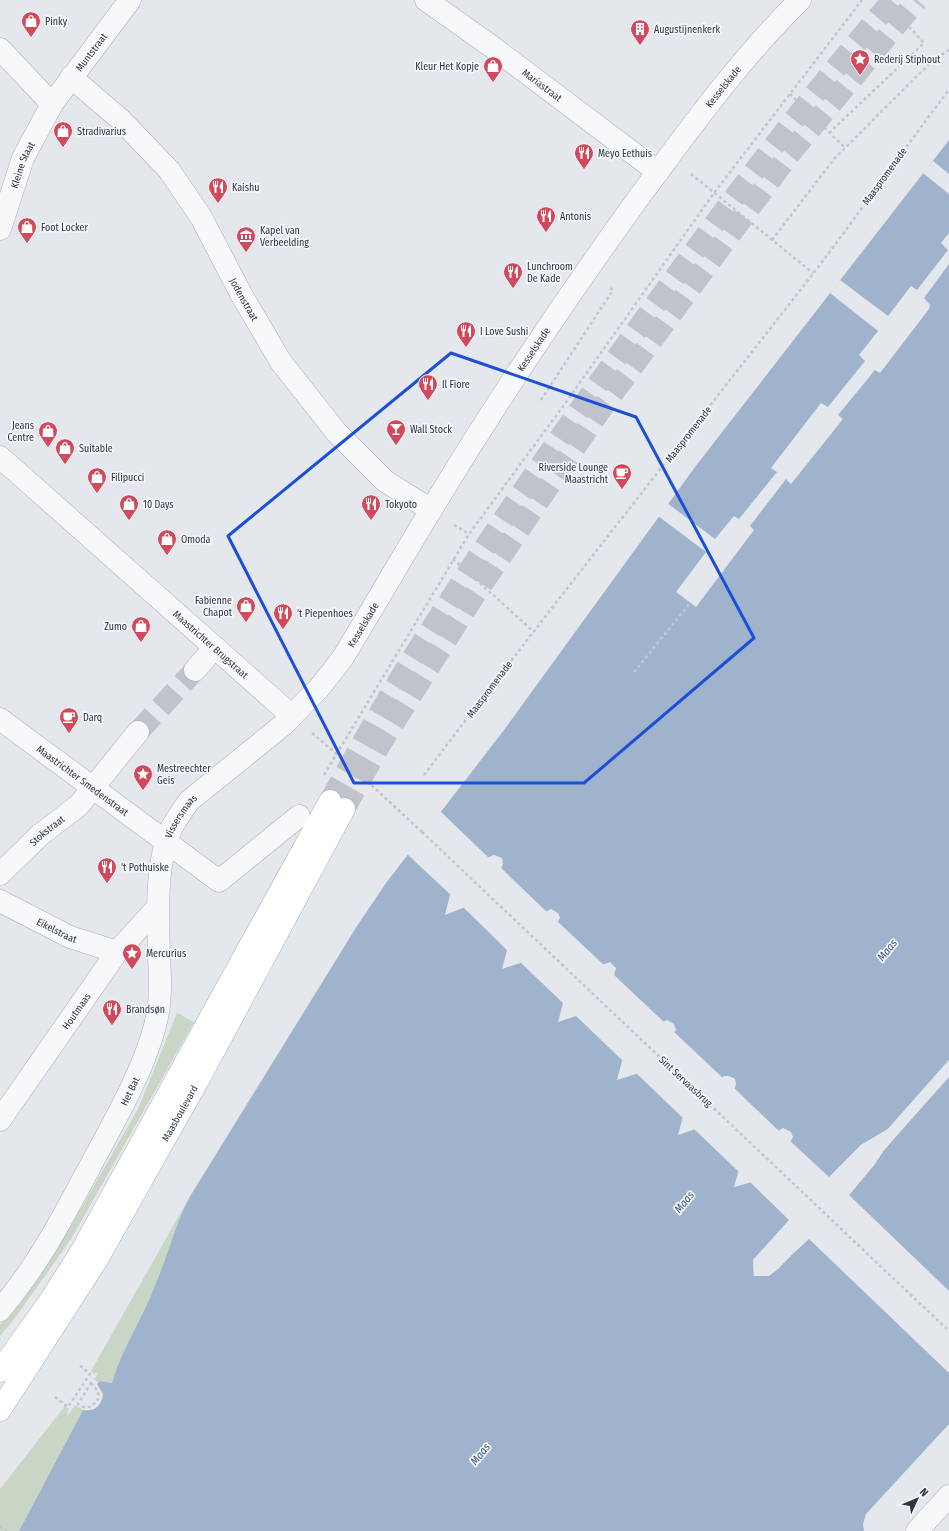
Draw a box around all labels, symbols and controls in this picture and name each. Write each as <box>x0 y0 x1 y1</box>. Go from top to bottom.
shop icon: Pinky <box>20 10 42 38</box>
place label: Pinky <box>45 16 68 28</box>
building icon: Augustijnenkerk <box>629 18 651 46</box>
place label: Augustijnenkerk <box>654 24 720 36</box>
street label: Muntstraat <box>74 30 110 74</box>
place icon: Rederij Stiphout <box>849 48 871 76</box>
place label: Rederij Stiphout <box>874 54 941 66</box>
shop icon: Kleur Het Kopje <box>482 55 504 83</box>
place label: Kleur Het Kopje <box>415 61 479 73</box>
street label: Kesselskade <box>703 64 744 110</box>
street label: Mariastraat <box>520 67 565 105</box>
shop icon: Stradivarius <box>52 120 74 148</box>
place label: Stradivarius <box>77 126 126 138</box>
street label: Kleine Staat <box>9 139 38 190</box>
restaurant icon: Meyo Eethuis <box>573 142 595 170</box>
street label: Maaspromenade <box>860 146 910 208</box>
place label: Meyo Eethuis <box>598 148 652 160</box>
restaurant icon: Kaishu <box>207 176 229 204</box>
place label: Kaishu <box>232 182 259 194</box>
restaurant icon: Antonis <box>535 205 557 233</box>
place label: Antonis <box>560 211 591 223</box>
shop icon: Foot Locker <box>16 216 38 244</box>
place label: Foot Locker <box>41 222 88 234</box>
museum icon: Kapel van Verbeelding <box>235 225 257 253</box>
place label: Kapel van Verbeelding <box>260 225 309 249</box>
restaurant icon: Lunchroom De Kade <box>502 261 524 289</box>
place label: Lunchroom De Kade <box>527 261 573 285</box>
street label: Jodenstraat <box>227 276 261 324</box>
restaurant icon: I Love Sushi <box>455 320 477 348</box>
street label: Kesselskade <box>515 325 553 374</box>
place label: I Love Sushi <box>480 326 528 338</box>
restaurant icon: Il Fiore <box>417 373 439 401</box>
place label: Il Fiore <box>442 379 470 391</box>
street label: Maaspromenade <box>663 404 714 465</box>
bar icon: Wall Stock <box>385 418 407 446</box>
place label: Jeans Centre <box>7 420 34 444</box>
shop icon: Jeans Centre <box>37 420 59 448</box>
place label: Wall Stock <box>410 424 452 436</box>
shop icon: Suitable <box>54 437 76 465</box>
place label: Suitable <box>79 443 113 455</box>
place label: Riverside Lounge Maastricht <box>538 462 609 486</box>
cafe icon: Riverside Lounge Maastricht <box>611 462 633 490</box>
shop icon: Filipucci <box>86 466 108 494</box>
place label: Filipucci <box>111 472 144 484</box>
shop icon: 10 Days <box>118 493 140 521</box>
restaurant icon: Tokyoto <box>360 493 382 521</box>
place label: 10 Days <box>143 499 174 511</box>
place label: Tokyoto <box>385 499 417 511</box>
shop icon: Omoda <box>156 528 178 556</box>
place label: Omoda <box>181 534 211 546</box>
place label: Fabienne Chapot <box>195 595 233 619</box>
shop icon: Fabienne Chapot <box>235 595 257 623</box>
street label: Kesselskade <box>346 600 382 650</box>
restaurant icon: 't Piepenhoes <box>272 602 294 630</box>
street label: Maastrichter Brugstraat <box>170 608 251 682</box>
place label: 't Piepenhoes <box>297 608 353 620</box>
shop icon: Zumo <box>130 615 152 643</box>
place label: Zumo <box>104 621 127 633</box>
street label: Maaspromenade <box>465 659 515 720</box>
cafe icon: Darq <box>58 706 80 734</box>
place label: Darq <box>83 712 102 724</box>
street label: Maastrichter Smedenstraat <box>34 743 131 819</box>
place icon: Mestreechter Geis <box>132 763 154 791</box>
place label: Mestreechter Geis <box>157 763 211 787</box>
street label: Vissersmaas <box>163 792 200 840</box>
street label: Stokstraat <box>27 813 68 849</box>
restaurant icon: 't Pothuiske <box>96 856 118 884</box>
place label: 't Pothuiske <box>121 862 169 874</box>
street label: Eikelstraat <box>35 916 79 946</box>
water label: Maas <box>875 937 900 964</box>
place icon: Mercurius <box>121 942 143 970</box>
place label: Mercurius <box>146 948 186 960</box>
street label: Houtmaas <box>60 991 94 1032</box>
restaurant icon: Brandsøn <box>101 998 123 1026</box>
place label: Brandsøn <box>126 1004 165 1016</box>
street label: Sint Servaasbrug <box>656 1054 715 1110</box>
street label: Het Bat <box>118 1075 143 1108</box>
street label: Maasboulevard <box>160 1084 201 1144</box>
water label: Maas <box>672 1189 697 1216</box>
water label: Maas <box>468 1441 493 1468</box>
north arrow <box>897 1479 937 1519</box>
text: N <box>917 1486 931 1499</box>

